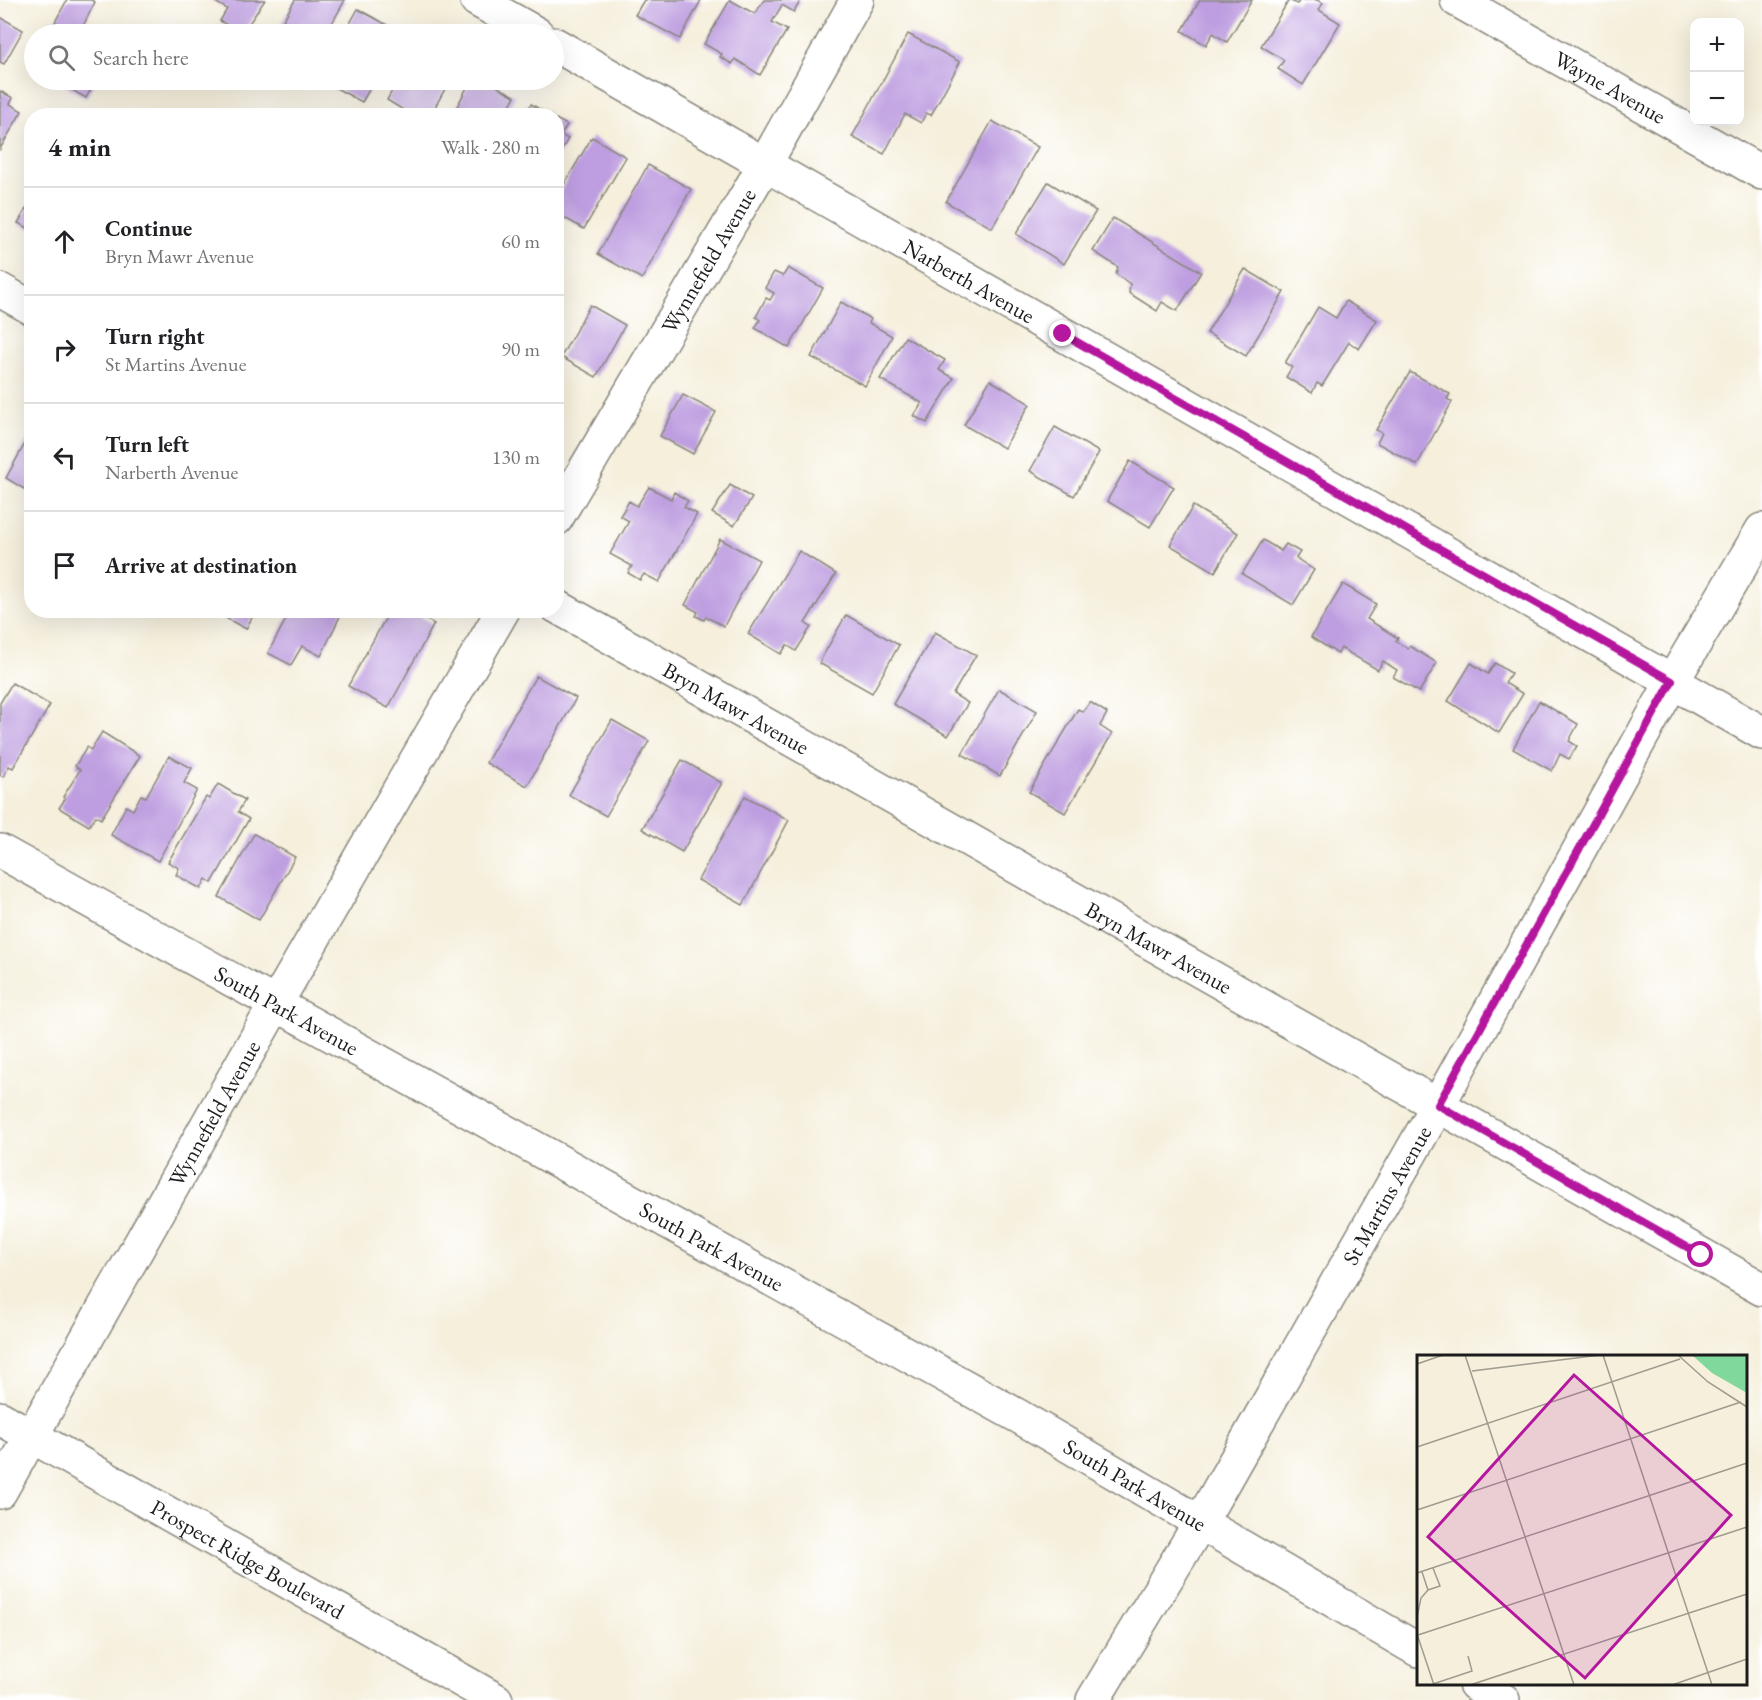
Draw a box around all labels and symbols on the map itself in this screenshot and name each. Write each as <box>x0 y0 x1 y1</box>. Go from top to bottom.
street label: Wayne Avenue <box>1549 44 1672 130</box>
street label: Wynnefield Avenue <box>654 182 762 338</box>
street label: Narberth Avenue <box>898 232 1040 330</box>
route end <box>1049 320 1075 346</box>
street label: Bryn Mawr Avenue <box>658 655 815 761</box>
street label: Bryn Mawr Avenue <box>1081 895 1238 1001</box>
street label: South Park Avenue <box>210 959 364 1062</box>
street label: Wynnefield Avenue <box>161 1035 267 1192</box>
street label: St Martins Avenue <box>1335 1120 1438 1270</box>
street label: South Park Avenue <box>635 1194 789 1298</box>
route start <box>1687 1241 1713 1267</box>
inset map <box>1417 1355 1747 1685</box>
street label: South Park Avenue <box>1059 1431 1212 1538</box>
street label: Prospect Ridge Boulevard <box>146 1492 351 1626</box>

